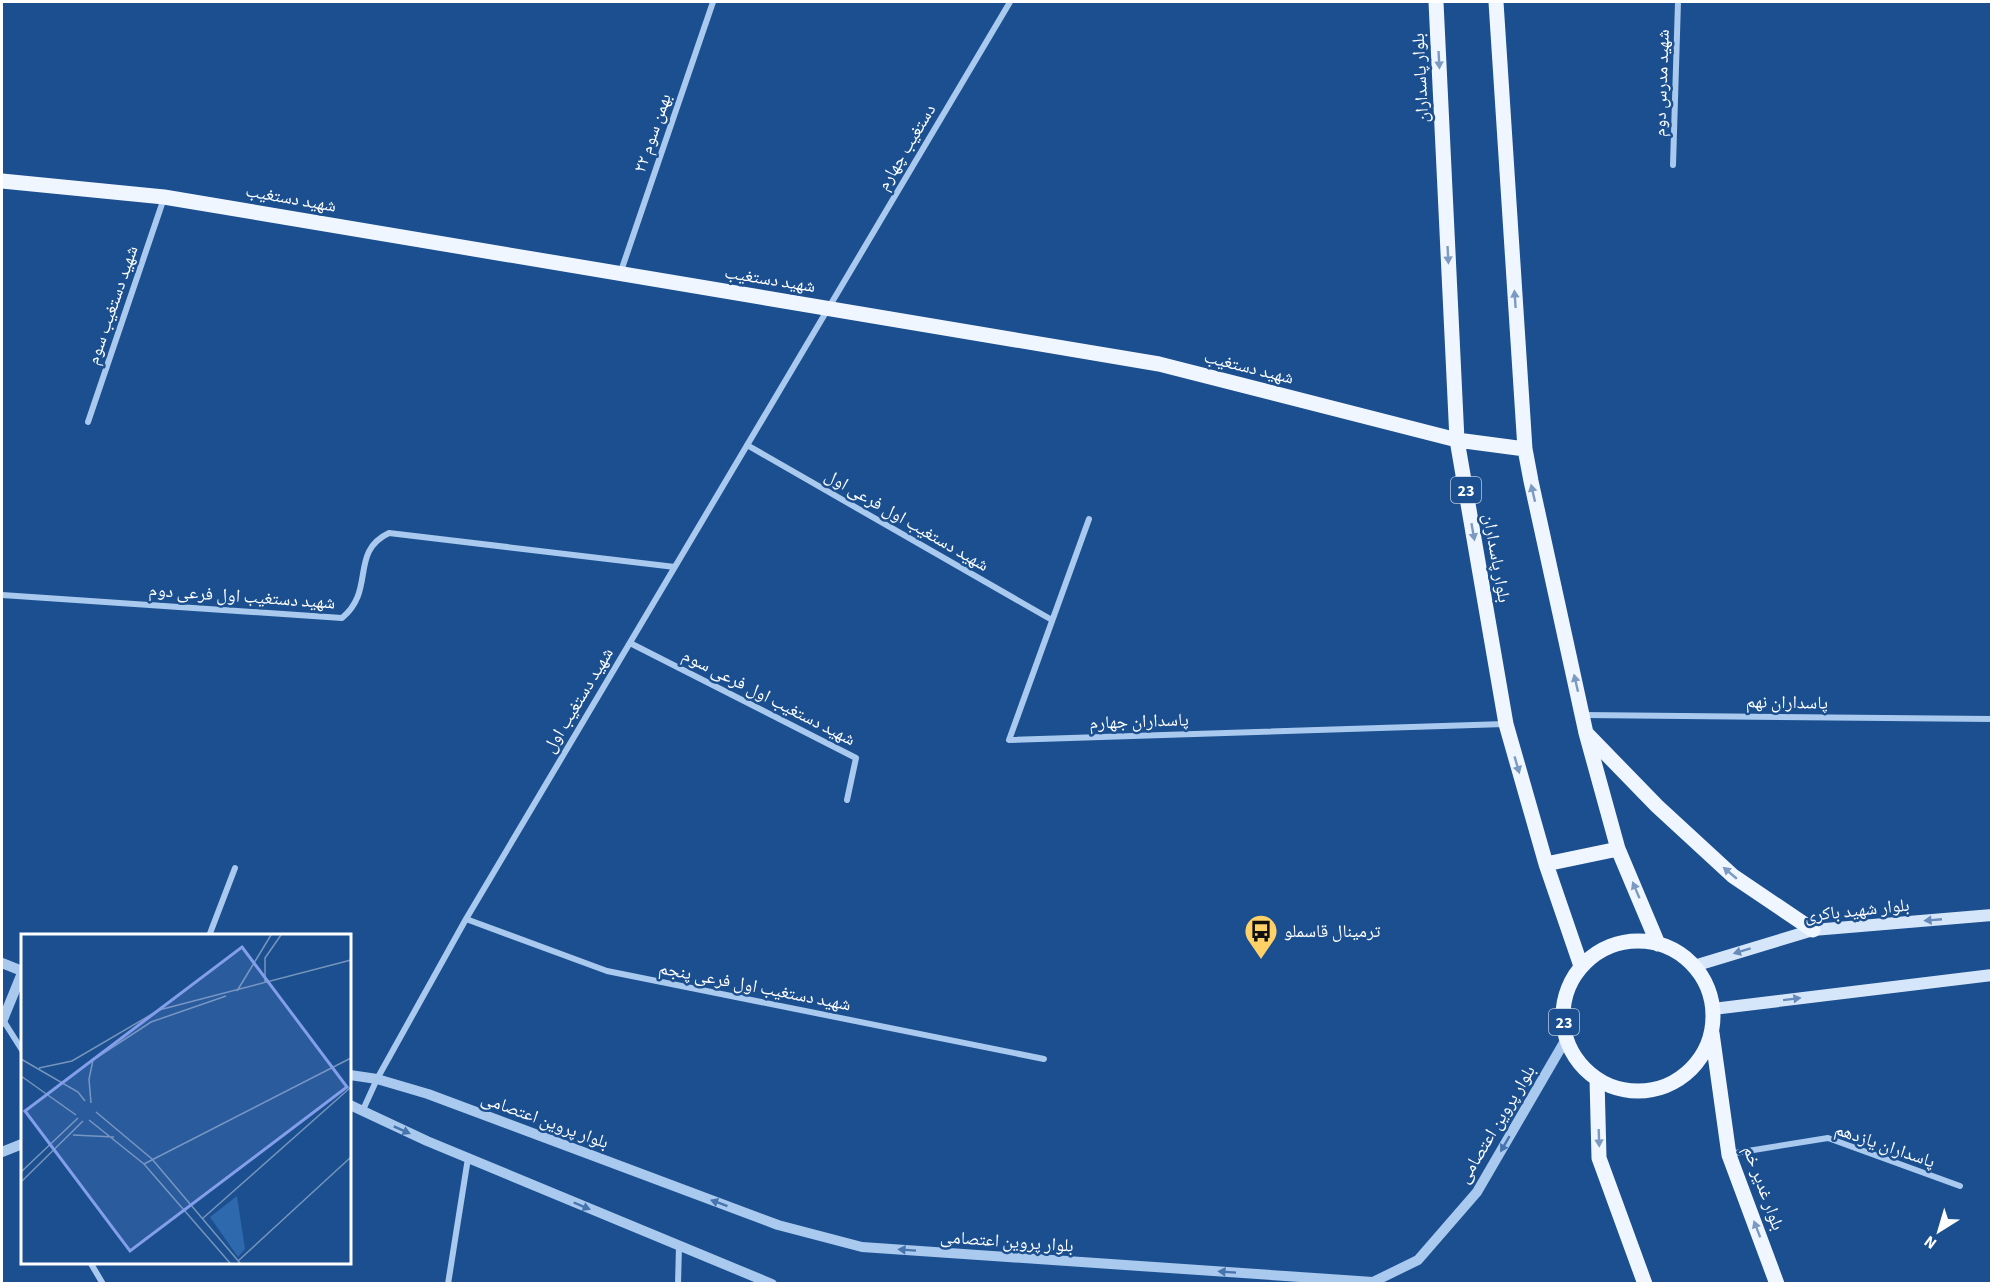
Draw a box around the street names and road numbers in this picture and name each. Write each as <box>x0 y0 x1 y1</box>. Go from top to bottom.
street label: شهید مدرس دوم <box>1647 29 1676 137</box>
street label: بلوار پاسداران <box>1406 32 1435 123</box>
street label: ۲۲ بهمن سوم <box>627 90 678 176</box>
street label: دستغیب چهارم <box>871 99 942 195</box>
street label: شهید دستغیب <box>244 178 338 219</box>
street label: شهید دستغیب سوم <box>80 242 145 368</box>
street label: شهید دستغیب <box>723 260 817 299</box>
street label: شهید دستغیب <box>1201 344 1296 391</box>
street label: شهید دستغیب اول فرعی اول <box>820 463 993 578</box>
road number: 23 <box>1451 477 1481 503</box>
street label: بلوار پاسداران <box>1476 512 1517 605</box>
street label: شهید دستغیب اول فرعی دوم <box>148 578 336 615</box>
street label: شهید دستغیب اول <box>537 643 620 758</box>
street label: شهید دستغیب اول فرعی سوم <box>678 643 860 752</box>
street label: پاسداران نهم <box>1746 689 1828 716</box>
street label: پاسداران جهارم <box>1089 707 1189 736</box>
street label: بلوار شهید باکری <box>1803 893 1911 928</box>
street label: شهید دستغیب اول فرعی پنجم <box>657 956 853 1017</box>
road number: 23 <box>1549 1009 1579 1035</box>
street label: بلوار پروین اعتصامی <box>1451 1060 1542 1188</box>
street label: بلوار پروین اعتصامی <box>478 1086 612 1155</box>
street label: پاسداران یازدهم <box>1831 1117 1938 1174</box>
street label: بلوار غدیر خم <box>1737 1142 1790 1234</box>
street label: بلوار پروین اعتصامی <box>939 1224 1075 1259</box>

